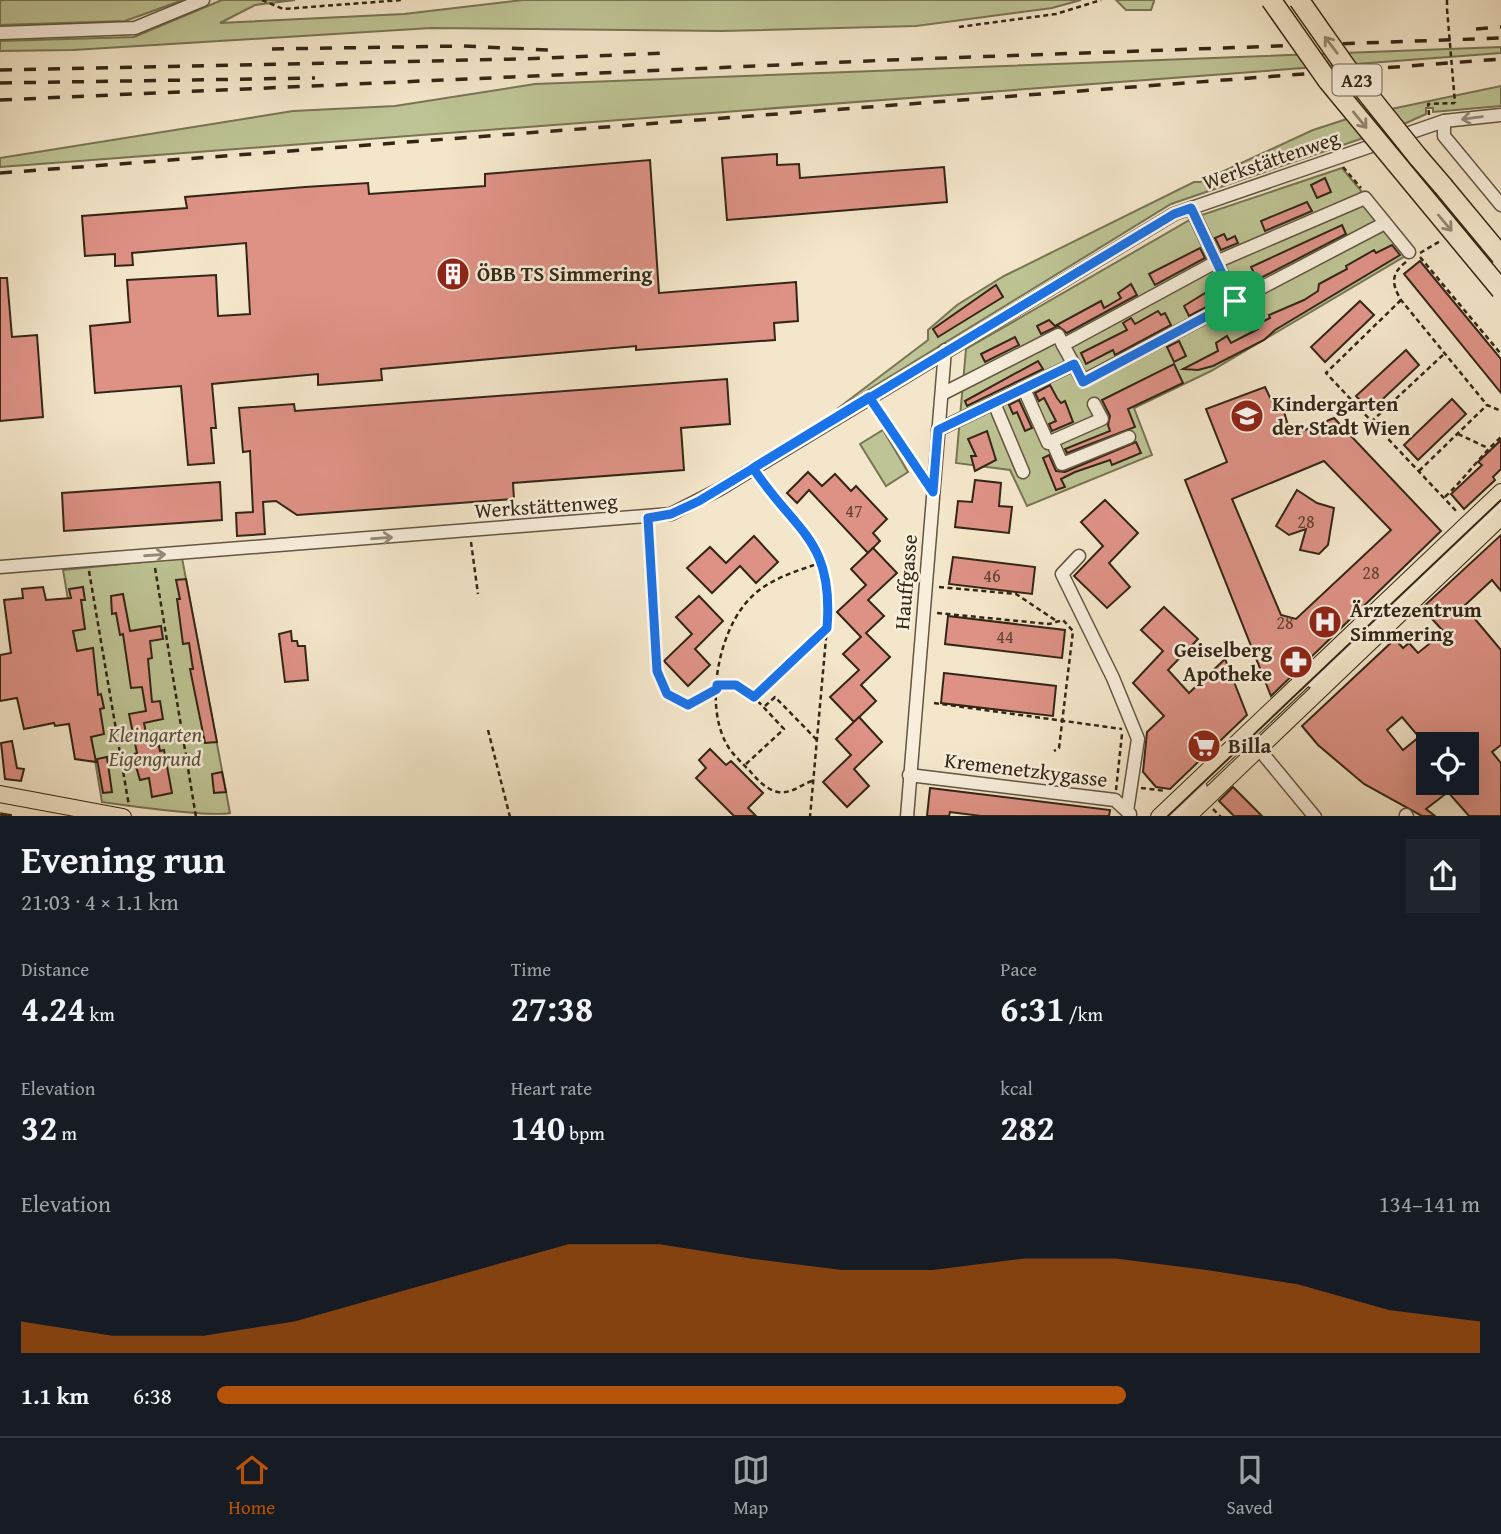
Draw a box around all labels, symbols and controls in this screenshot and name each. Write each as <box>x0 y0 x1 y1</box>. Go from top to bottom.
one-way arrow <box>1323 37 1338 55</box>
road number: A23 <box>1332 64 1382 96</box>
one-way arrow <box>1352 111 1368 129</box>
one-way arrow <box>1461 112 1484 125</box>
street label: Werkstättenweg <box>1198 121 1344 197</box>
one-way arrow <box>1437 213 1453 231</box>
building icon: ÖBB TS Simmering <box>434 255 472 293</box>
place label: ÖBB TS Simmering <box>477 258 653 289</box>
pin <box>1205 271 1265 331</box>
icon: arrive <box>1216 282 1254 320</box>
place label: Kindergarten der Stadt Wien <box>1272 388 1411 443</box>
school or university icon: Kindergarten der Stadt Wien <box>1228 397 1266 435</box>
street label: Werkstättenweg <box>473 485 619 526</box>
house number: 47 <box>845 497 863 524</box>
house number: 28 <box>1297 508 1315 535</box>
one-way arrow <box>370 531 393 544</box>
street label: Hauffgasse <box>886 533 925 631</box>
one-way arrow <box>144 549 167 562</box>
house number: 28 <box>1362 559 1380 586</box>
house number: 46 <box>983 562 1001 589</box>
place label: Ärztezentrum Simmering <box>1350 594 1482 649</box>
hospital icon: Ärztezentrum Simmering <box>1306 603 1344 641</box>
house number: 28 <box>1276 609 1294 636</box>
house number: 44 <box>996 623 1014 650</box>
place label: Geiselberg Apotheke <box>1174 634 1273 689</box>
pharmacy icon: Geiselberg Apotheke <box>1277 643 1315 681</box>
park label: Kleingarten Eigengrund <box>107 719 202 774</box>
supermarket icon: Billa <box>1185 727 1223 765</box>
place label: Billa <box>1228 730 1272 761</box>
map controls <box>1416 732 1479 795</box>
button: locate <box>1416 732 1479 795</box>
street label: Kremenetzkygasse <box>943 744 1109 795</box>
text: Evening run <box>21 831 225 887</box>
button: share <box>1406 839 1480 913</box>
text: 21:03 · 4 × 1.1 km <box>21 885 179 918</box>
text: Distance <box>21 955 89 983</box>
text: Time <box>511 955 551 983</box>
text: Pace <box>1000 955 1037 983</box>
text: 4.24 <box>21 983 85 1034</box>
text: 27:38 <box>511 983 593 1034</box>
text: 6:31 <box>1000 983 1065 1034</box>
text: km <box>85 1000 115 1028</box>
text: /km <box>1065 1000 1103 1028</box>
text: Elevation <box>21 1074 95 1102</box>
text: Heart rate <box>511 1074 592 1102</box>
text: kcal <box>1000 1074 1033 1102</box>
text: 32 <box>21 1102 57 1153</box>
text: 140 <box>511 1102 565 1153</box>
text: 282 <box>1000 1102 1055 1153</box>
text: m <box>57 1119 77 1147</box>
text: bpm <box>565 1119 605 1147</box>
text: Elevation <box>21 1187 111 1220</box>
text: 134–141 m <box>1379 1187 1480 1220</box>
text: 1.1 km <box>21 1379 89 1412</box>
text: 6:38 <box>133 1379 172 1412</box>
tab: Home <box>228 1451 275 1521</box>
tab: Map <box>732 1451 770 1521</box>
tab: Saved <box>1227 1451 1273 1521</box>

